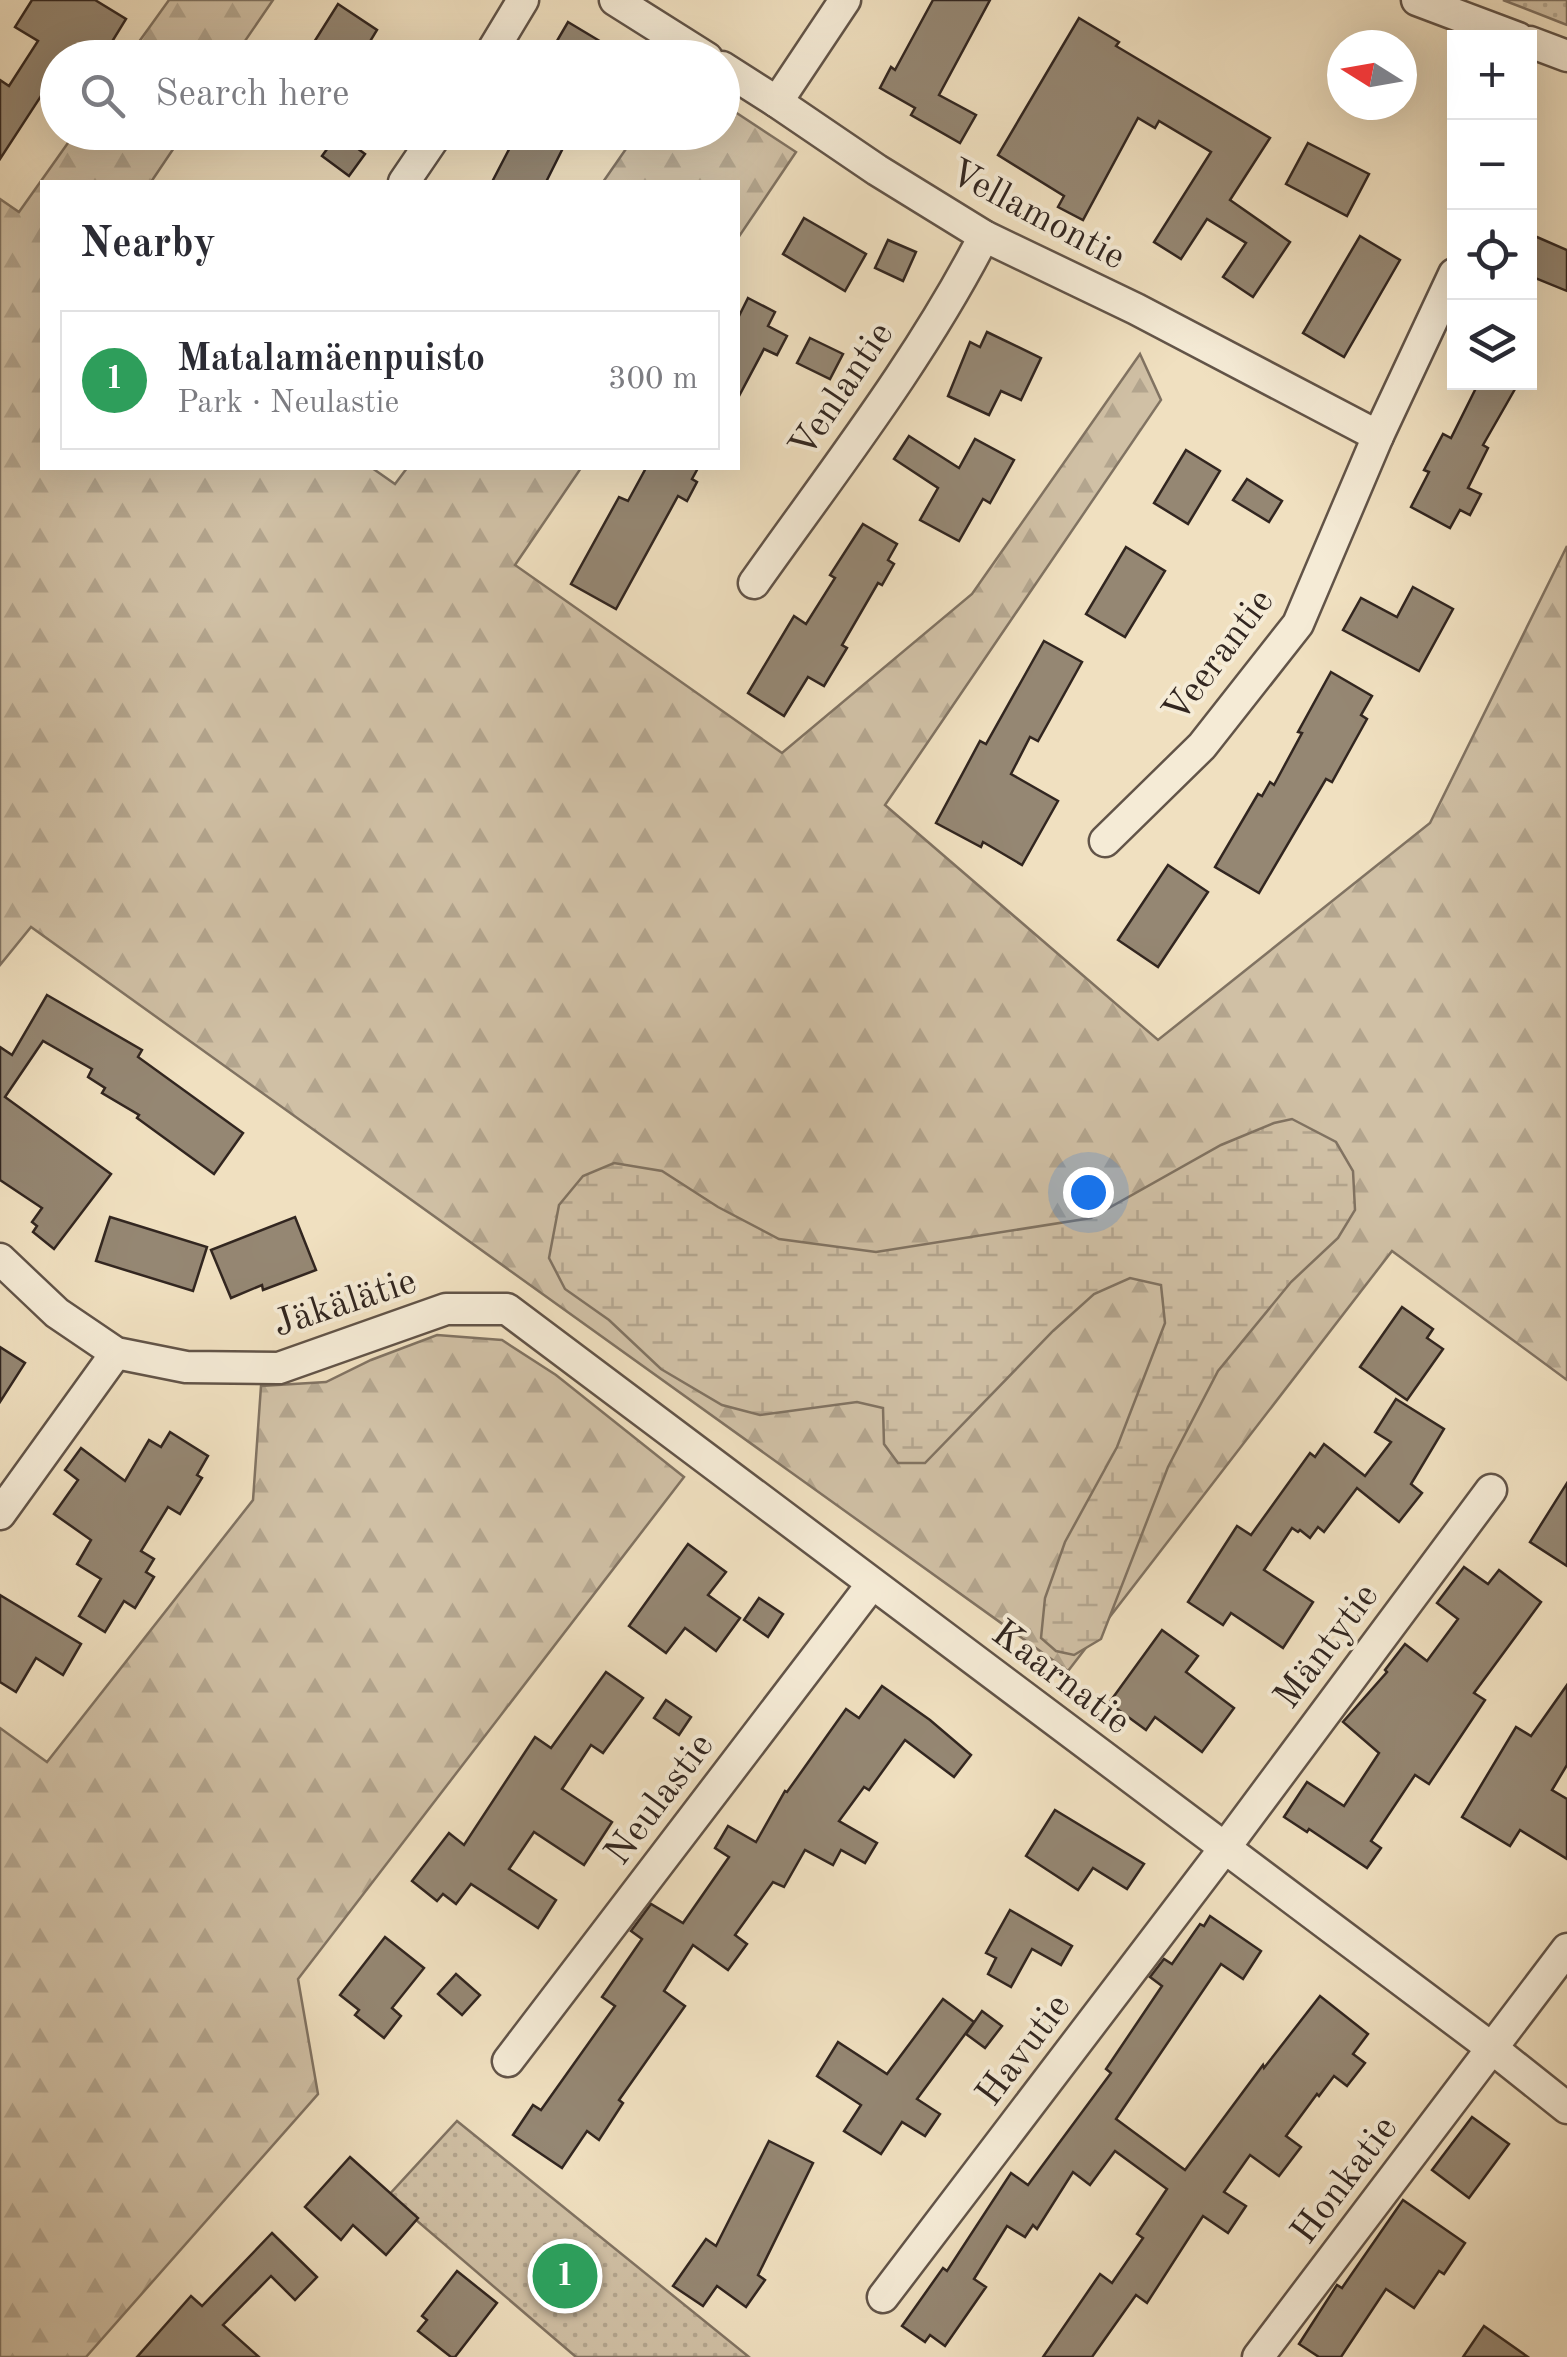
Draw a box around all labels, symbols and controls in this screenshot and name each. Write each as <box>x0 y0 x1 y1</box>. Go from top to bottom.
north arrow <box>1327 30 1417 120</box>
map controls <box>1447 30 1537 390</box>
button: + <box>1447 30 1537 120</box>
search box <box>40 40 740 150</box>
icon: search <box>75 68 130 123</box>
text: Search here <box>155 76 350 114</box>
button: − <box>1447 120 1537 210</box>
street label: Vellamontie <box>942 154 1131 278</box>
button: locate <box>1447 210 1537 300</box>
text: Nearby <box>80 224 216 266</box>
button: layers <box>1447 300 1537 390</box>
street label: Venlantie <box>784 316 901 465</box>
text: Matalamäenpuisto <box>177 341 485 379</box>
text: 1 <box>105 364 124 396</box>
text: 300 m <box>608 364 698 396</box>
text: Park · Neulastie <box>177 388 399 420</box>
street label: Veerantie <box>1157 583 1282 731</box>
your location <box>1063 1167 1114 1218</box>
street label: Jäkälätie <box>269 1263 421 1345</box>
street label: Mäntytie <box>1268 1577 1386 1716</box>
street label: Kaarnatie <box>984 1614 1136 1742</box>
street label: Neulastie <box>599 1727 722 1873</box>
street label: Havutie <box>970 1988 1078 2114</box>
street label: Honkatie <box>1285 2110 1405 2252</box>
pin: 1 <box>532 2238 598 2314</box>

